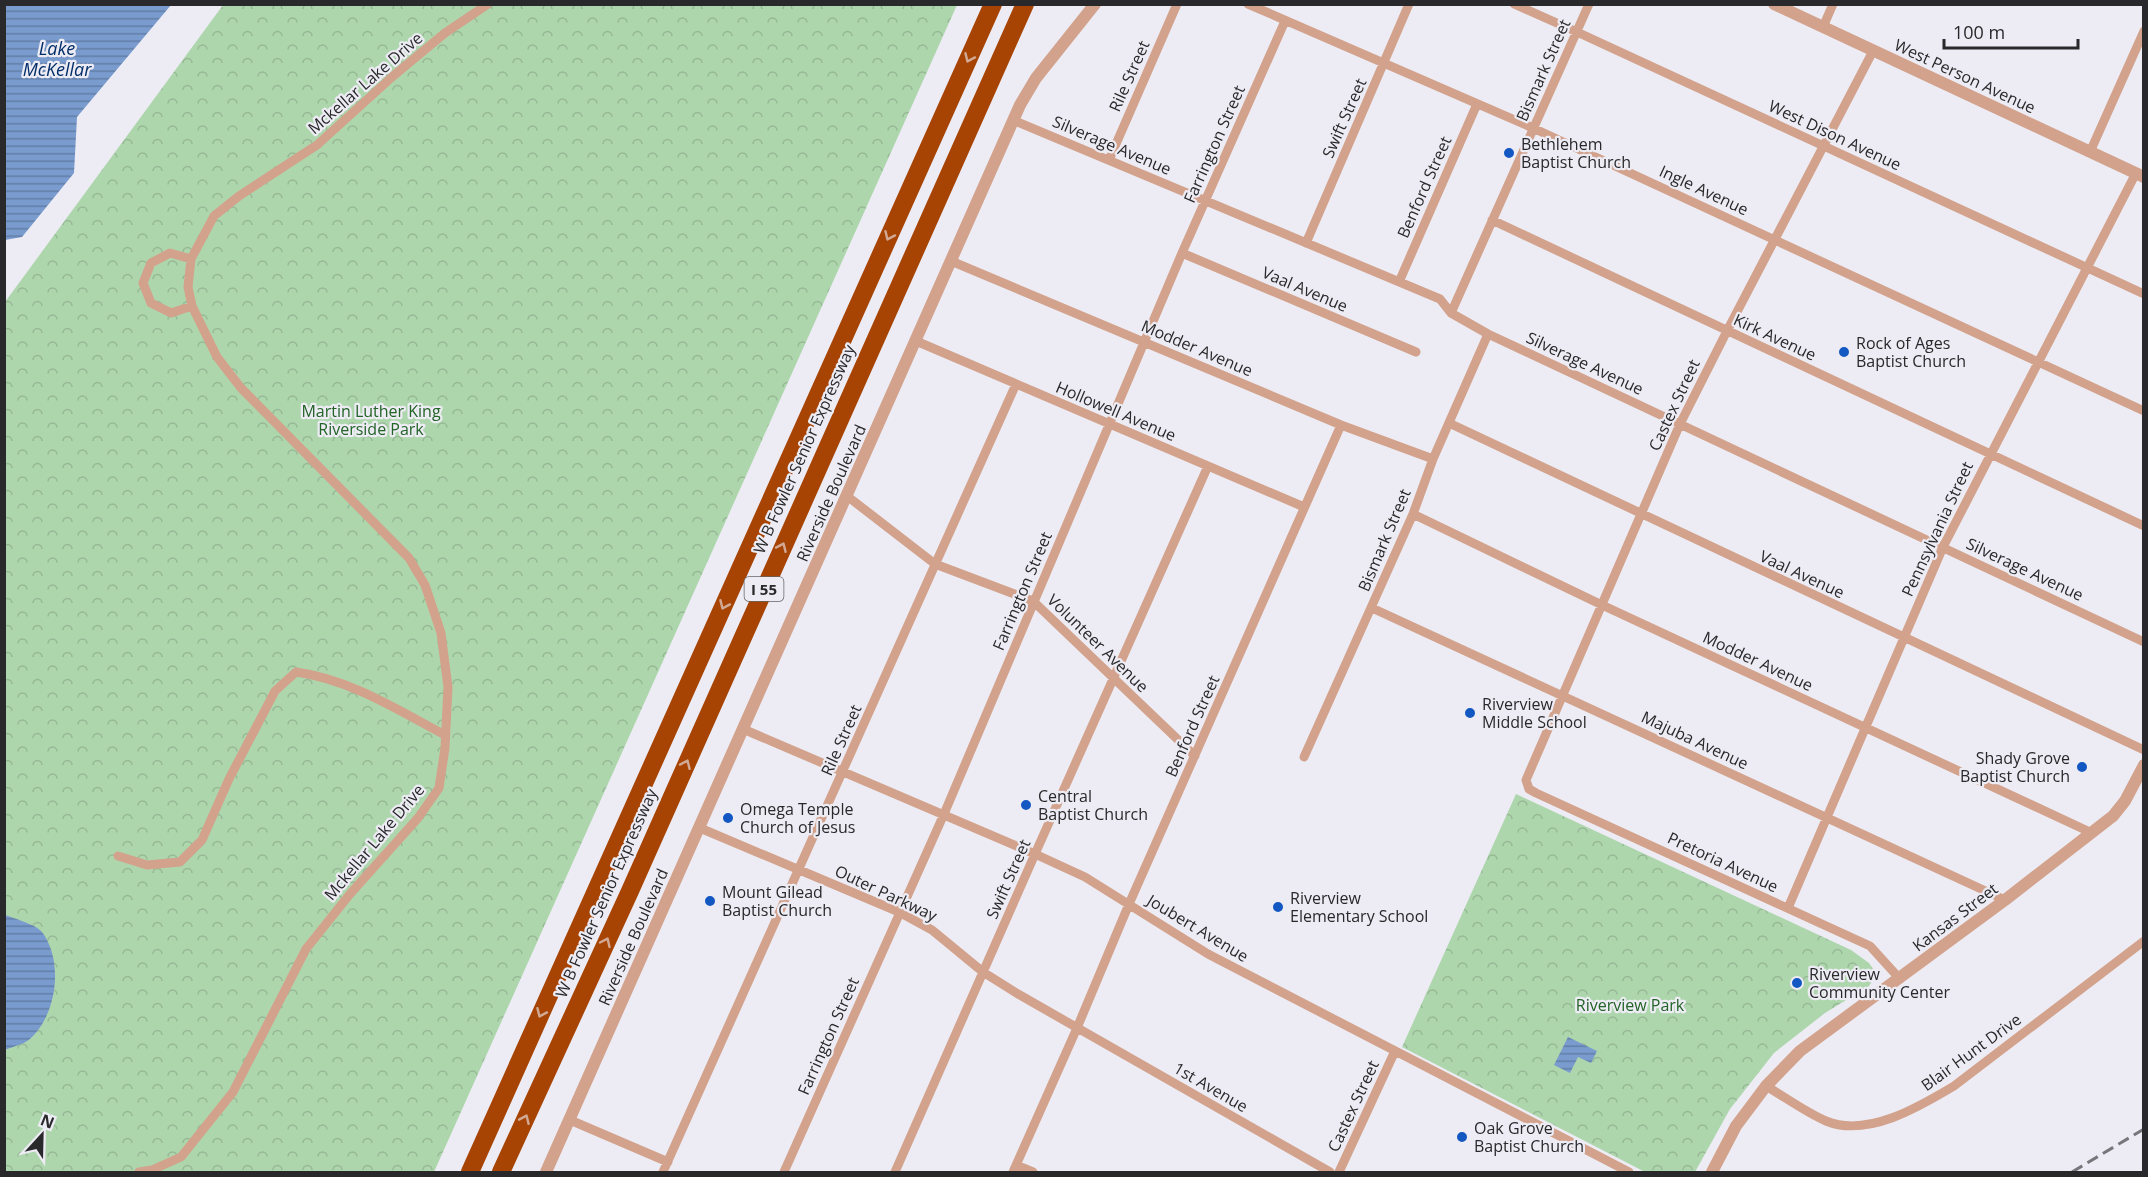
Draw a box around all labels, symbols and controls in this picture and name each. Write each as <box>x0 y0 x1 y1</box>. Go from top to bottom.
scale bar <box>1944 12 2078 50</box>
street label: Bismark Street <box>1511 15 1575 124</box>
text: 100 m <box>1953 20 2005 44</box>
street label: Mckellar Lake Drive <box>303 27 427 139</box>
street label: West Person Avenue <box>1891 34 2039 118</box>
water label: Lake McKellar <box>23 36 92 81</box>
street label: Rile Street <box>1104 37 1155 115</box>
one-way arrow <box>964 51 976 62</box>
street label: Swift Street <box>1317 74 1371 161</box>
street label: Farrington Street <box>1178 81 1250 206</box>
street label: West Dison Avenue <box>1765 95 1905 175</box>
street label: Silverage Avenue <box>1049 110 1175 180</box>
street label: Benford Street <box>1392 132 1456 241</box>
place label: Bethlehem Baptist Church <box>1521 133 1631 173</box>
marker: Bethlehem Baptist Church <box>1502 146 1516 160</box>
street label: Ingle Avenue <box>1656 160 1752 220</box>
one-way arrow <box>885 229 897 240</box>
street label: Vaal Avenue <box>1259 261 1351 317</box>
street label: Kirk Avenue <box>1730 308 1820 366</box>
street label: Modder Avenue <box>1138 315 1256 381</box>
street label: Silverage Avenue <box>1523 326 1647 400</box>
place label: Rock of Ages Baptist Church <box>1856 332 1966 372</box>
street label: W B Fowler Senior Expressway <box>748 340 861 557</box>
marker: Rock of Ages Baptist Church <box>1837 345 1851 359</box>
street label: Castex Street <box>1643 355 1705 454</box>
street label: Hollowell Avenue <box>1053 376 1179 446</box>
park label: Martin Luther King Riverside Park <box>301 400 441 440</box>
street label: Riverside Boulevard <box>791 421 871 565</box>
street label: Pennsylvania Street <box>1896 458 1978 600</box>
street label: Bismark Street <box>1352 485 1416 595</box>
street label: Farrington Street <box>987 528 1057 654</box>
street label: Silverage Avenue <box>1963 532 2087 606</box>
one-way arrow <box>775 542 787 553</box>
street label: Vaal Avenue <box>1756 545 1848 603</box>
road number: I 55 <box>744 577 783 601</box>
street label: Volunteer Avenue <box>1043 589 1153 697</box>
one-way arrow <box>719 599 731 610</box>
street label: Modder Avenue <box>1699 626 1817 696</box>
street label: Benford Street <box>1160 671 1224 780</box>
place label: Riverview Middle School <box>1482 693 1587 733</box>
street label: Rile Street <box>816 701 867 779</box>
marker: Riverview Middle School <box>1463 706 1477 720</box>
street label: Majuba Avenue <box>1638 706 1752 774</box>
place label: Shady Grove Baptist Church <box>1960 747 2070 787</box>
one-way arrow <box>679 759 691 770</box>
marker: Shady Grove Baptist Church <box>2075 760 2089 774</box>
street label: Mckellar Lake Drive <box>319 779 429 905</box>
street label: W B Fowler Senior Expressway <box>550 784 663 1001</box>
place label: Central Baptist Church <box>1038 785 1148 825</box>
place label: Omega Temple Church of Jesus <box>740 798 855 838</box>
marker: Central Baptist Church <box>1019 798 1033 812</box>
marker: Omega Temple Church of Jesus <box>721 811 735 825</box>
street label: Pretoria Avenue <box>1664 827 1782 897</box>
street label: Swift Street <box>981 835 1035 922</box>
street label: Outer Parkway <box>831 860 942 927</box>
street label: Riverside Boulevard <box>593 865 673 1009</box>
street label: Kansas Street <box>1908 877 2002 956</box>
place label: Mount Gilead Baptist Church <box>722 881 832 921</box>
place label: Riverview Elementary School <box>1290 887 1428 927</box>
street label: Joubert Avenue <box>1142 888 1253 967</box>
marker: Mount Gilead Baptist Church <box>703 894 717 908</box>
marker: Riverview Elementary School <box>1271 900 1285 914</box>
one-way arrow <box>599 937 611 948</box>
place label: Riverview Community Center <box>1809 963 1950 1003</box>
street label: Farrington Street <box>792 973 864 1098</box>
marker: Riverview Community Center <box>1790 976 1804 990</box>
park label: Riverview Park <box>1576 994 1685 1016</box>
one-way arrow <box>536 1007 548 1018</box>
street label: Blair Hunt Drive <box>1917 1008 2025 1096</box>
street label: Castex Street <box>1322 1056 1384 1155</box>
street label: 1st Avenue <box>1170 1057 1252 1117</box>
north arrow <box>12 1105 72 1165</box>
text: N <box>37 1108 58 1134</box>
one-way arrow <box>518 1114 530 1125</box>
place label: Oak Grove Baptist Church <box>1474 1117 1584 1157</box>
marker: Oak Grove Baptist Church <box>1455 1130 1469 1144</box>

